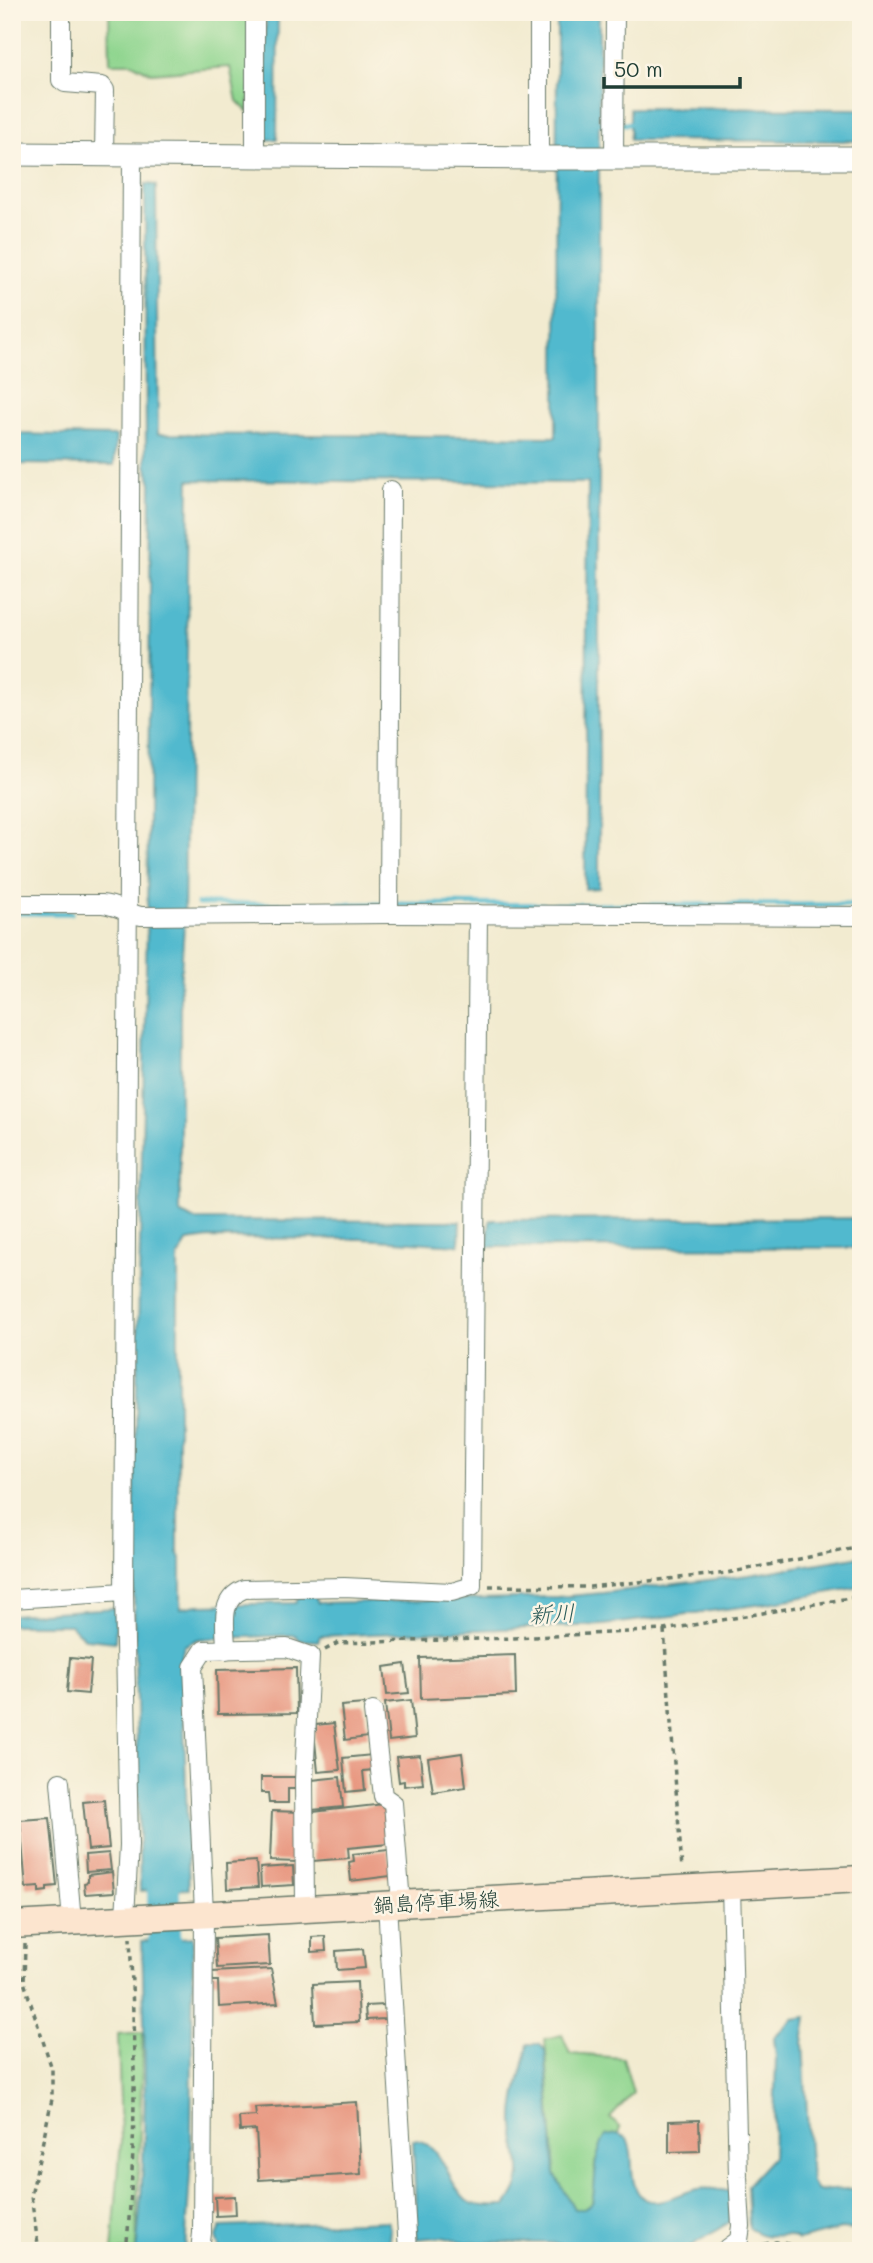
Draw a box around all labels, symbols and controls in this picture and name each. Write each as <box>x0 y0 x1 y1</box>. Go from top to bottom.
scale bar <box>604 46 740 90</box>
text: 50 m <box>614 55 663 82</box>
water label: 新川 <box>528 1597 576 1629</box>
street label: 鍋島停車場線 <box>372 1884 500 1918</box>

